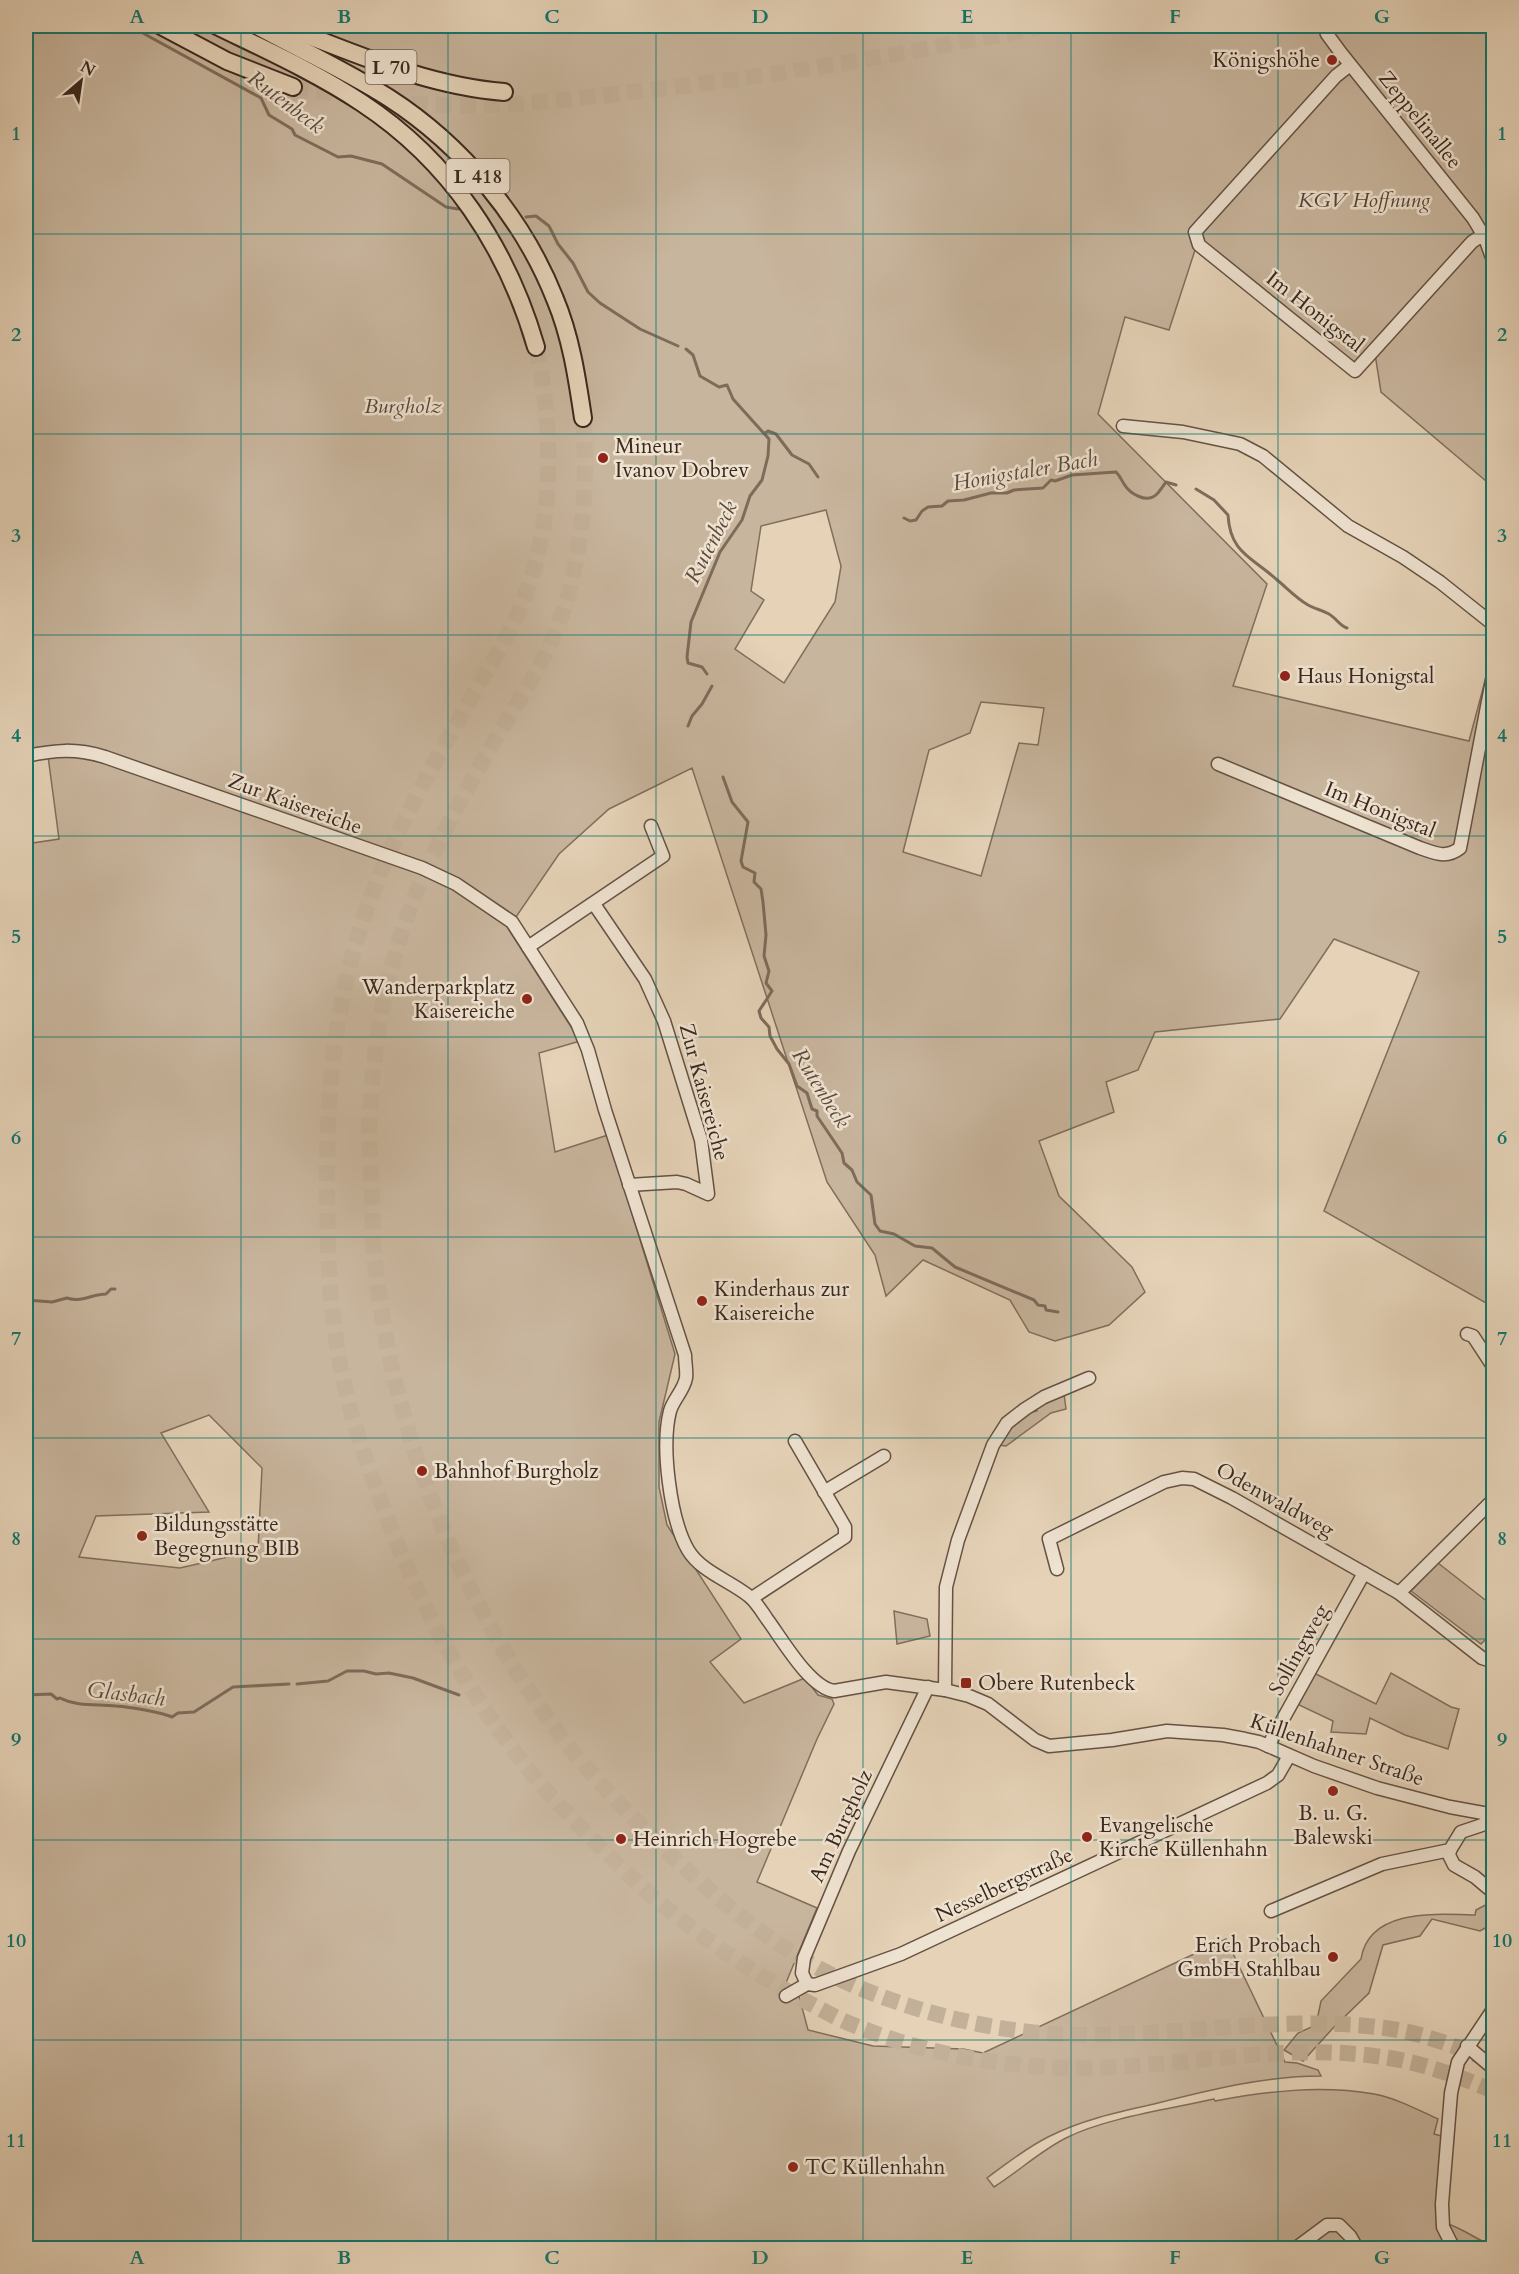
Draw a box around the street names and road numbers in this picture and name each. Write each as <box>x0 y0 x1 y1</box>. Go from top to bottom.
road number: L 70 <box>366 50 416 84</box>
street label: Zeppelinallee <box>1371 65 1469 175</box>
road number: L 418 <box>446 159 510 193</box>
street label: Im Honigstal <box>1260 265 1370 359</box>
street label: Zur Kaisereiche <box>224 766 366 842</box>
street label: Im Honigstal <box>1320 775 1440 845</box>
street label: Zur Kaisereiche <box>672 1020 736 1164</box>
street label: Odenwaldweg <box>1211 1455 1340 1545</box>
street label: Sollingweg <box>1262 1599 1336 1701</box>
street label: Küllenhahner Straße <box>1246 1707 1428 1793</box>
street label: Am Burgholz <box>802 1764 880 1887</box>
street label: Nesselbergstraße <box>930 1840 1078 1930</box>

